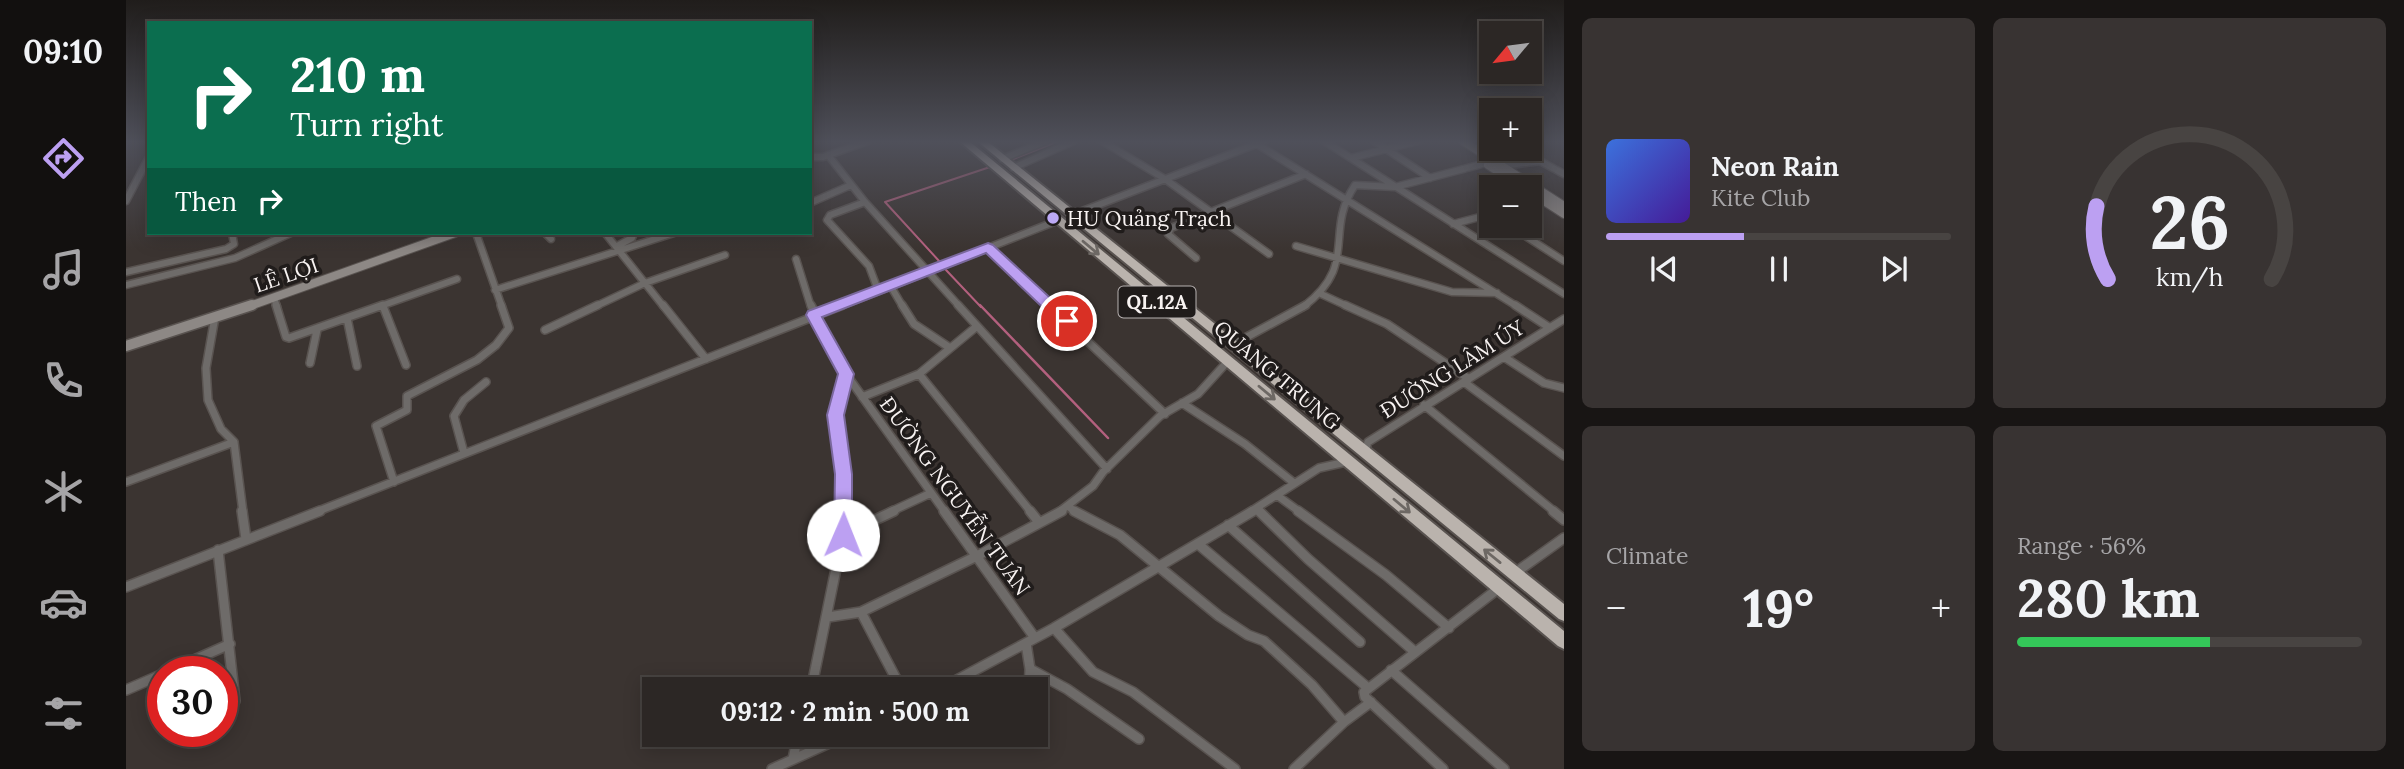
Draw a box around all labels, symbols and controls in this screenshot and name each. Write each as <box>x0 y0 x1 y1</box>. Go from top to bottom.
north arrow <box>1479 21 1542 84</box>
map controls <box>1479 21 1542 238</box>
text: 09:10 <box>23 31 103 72</box>
text: 210 m <box>290 43 425 105</box>
icon: right <box>175 49 266 140</box>
button: + <box>1479 98 1542 161</box>
text: Turn right <box>290 104 443 145</box>
icon: directions <box>39 134 88 183</box>
text: Neon Rain <box>1711 150 1839 183</box>
button: − <box>1479 175 1542 238</box>
text: 26 <box>2149 177 2230 270</box>
icon: right <box>251 182 289 220</box>
text: Kite Club <box>1711 183 1810 212</box>
text: Then <box>175 185 237 218</box>
place label: HU Quảng Trạch <box>1067 205 1231 232</box>
marker: HU Quảng Trạch <box>1045 210 1061 226</box>
one-way arrow <box>1082 240 1100 255</box>
icon: music <box>39 245 88 294</box>
icon: previous <box>1645 250 1683 288</box>
icon: pause <box>1760 250 1798 288</box>
icon: next <box>1875 250 1913 288</box>
street label: LÊ LỢI <box>250 251 322 299</box>
text: km/h <box>2156 261 2223 293</box>
road number: QL.12A <box>1118 286 1196 318</box>
pin <box>1037 291 1097 351</box>
icon: arrive <box>1048 302 1086 340</box>
street label: ĐƯỜNG LÂM ÚY <box>1374 313 1530 424</box>
street label: QUANG TRUNG <box>1208 314 1346 436</box>
icon: phone <box>39 356 88 405</box>
one-way arrow <box>1257 385 1275 401</box>
street label: ĐƯỜNG NGUYỄN TUÂN <box>874 390 1038 601</box>
icon: climate <box>39 467 88 516</box>
position arrow <box>806 498 880 572</box>
one-way arrow <box>1393 498 1411 514</box>
text: Range · 56% <box>2017 531 2146 560</box>
text: Climate <box>1606 541 1688 570</box>
one-way arrow <box>1483 548 1501 563</box>
text: 280 km <box>2017 565 2200 631</box>
text: 19° <box>1743 575 1814 641</box>
icon: car <box>39 578 88 627</box>
text: − <box>1606 584 1626 632</box>
text: + <box>1931 584 1951 632</box>
speed limit sign: 30 <box>147 656 238 747</box>
icon: filters <box>39 689 88 738</box>
text: 09:12 · 2 min · 500 m <box>720 695 970 728</box>

